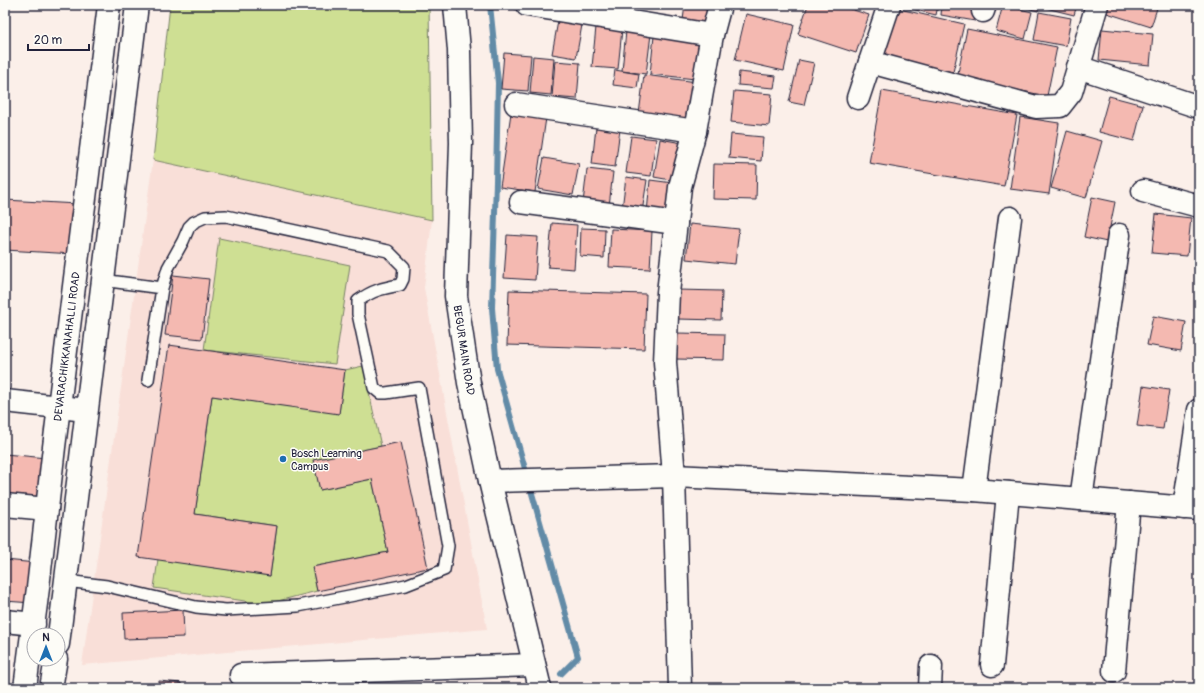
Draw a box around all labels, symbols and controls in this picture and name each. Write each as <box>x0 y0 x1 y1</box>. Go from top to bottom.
scale bar <box>28 26 89 52</box>
text: 20 m <box>34 33 63 48</box>
street label: DEVARACHIKKANAHALLI ROAD <box>51 271 82 422</box>
street label: BEGUR MAIN ROAD <box>451 304 478 396</box>
place label: Bosch Learning Campus <box>291 447 362 473</box>
marker: Bosch Learning Campus <box>278 454 288 464</box>
north arrow <box>26 627 66 667</box>
text: N <box>42 631 50 644</box>

